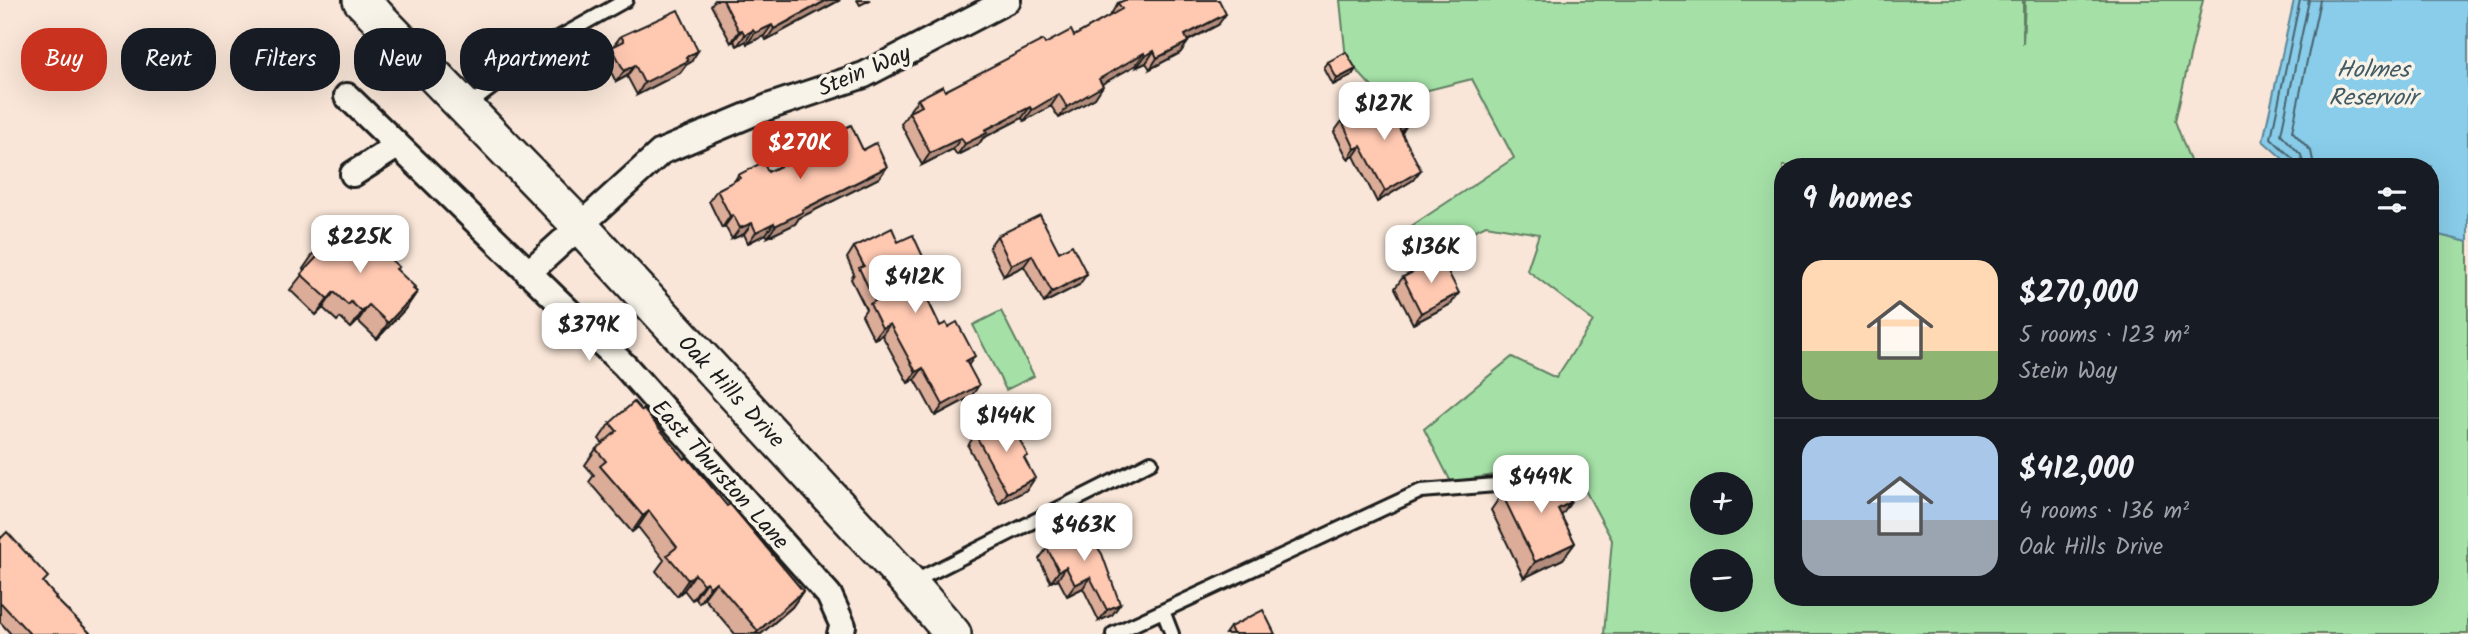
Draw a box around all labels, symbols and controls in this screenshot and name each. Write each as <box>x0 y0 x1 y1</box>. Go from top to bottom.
chip: Buy <box>21 28 107 91</box>
chip: Rent <box>121 28 216 91</box>
chip: Filters <box>230 28 340 91</box>
chip: New <box>354 28 446 91</box>
chip: Apartment <box>460 28 614 91</box>
street label: Stein Way <box>813 36 917 108</box>
water label: Holmes Reservoir <box>2329 51 2422 118</box>
pin: $127K <box>1335 82 1433 142</box>
text: $127K <box>1355 87 1413 123</box>
pin: $270K <box>751 122 849 181</box>
text: $270K <box>768 126 832 162</box>
text: 9 homes <box>1802 176 1913 224</box>
icon: filters <box>2373 181 2411 219</box>
pin: $225K <box>311 216 409 275</box>
text: $225K <box>327 220 393 256</box>
pin: $136K <box>1382 226 1480 285</box>
text: $136K <box>1401 230 1461 266</box>
pin: $412K <box>866 256 964 315</box>
text: $412K <box>885 260 945 296</box>
text: $270,000 <box>2019 270 2138 318</box>
icon: home <box>1858 288 1942 372</box>
pin: $379K <box>540 304 638 363</box>
text: $379K <box>558 308 620 344</box>
text: 5 rooms · 123 m² <box>2019 318 2189 354</box>
street label: Oak Hills Drive <box>668 327 793 457</box>
text: Stein Way <box>2019 354 2117 390</box>
street label: East Thurston Lane <box>642 392 797 559</box>
pin: $144K <box>957 394 1055 454</box>
text: $144K <box>976 399 1036 435</box>
text: $412,000 <box>2019 446 2134 494</box>
pin: $449K <box>1492 456 1590 515</box>
text: $449K <box>1509 460 1573 496</box>
icon: home <box>1858 464 1942 548</box>
map controls <box>1690 472 1753 612</box>
button: + <box>1690 472 1753 535</box>
text: 4 rooms · 136 m² <box>2019 494 2189 530</box>
pin: $463K <box>1035 504 1133 563</box>
text: $463K <box>1051 508 1117 544</box>
text: Oak Hills Drive <box>2019 530 2163 566</box>
button: − <box>1690 549 1753 612</box>

